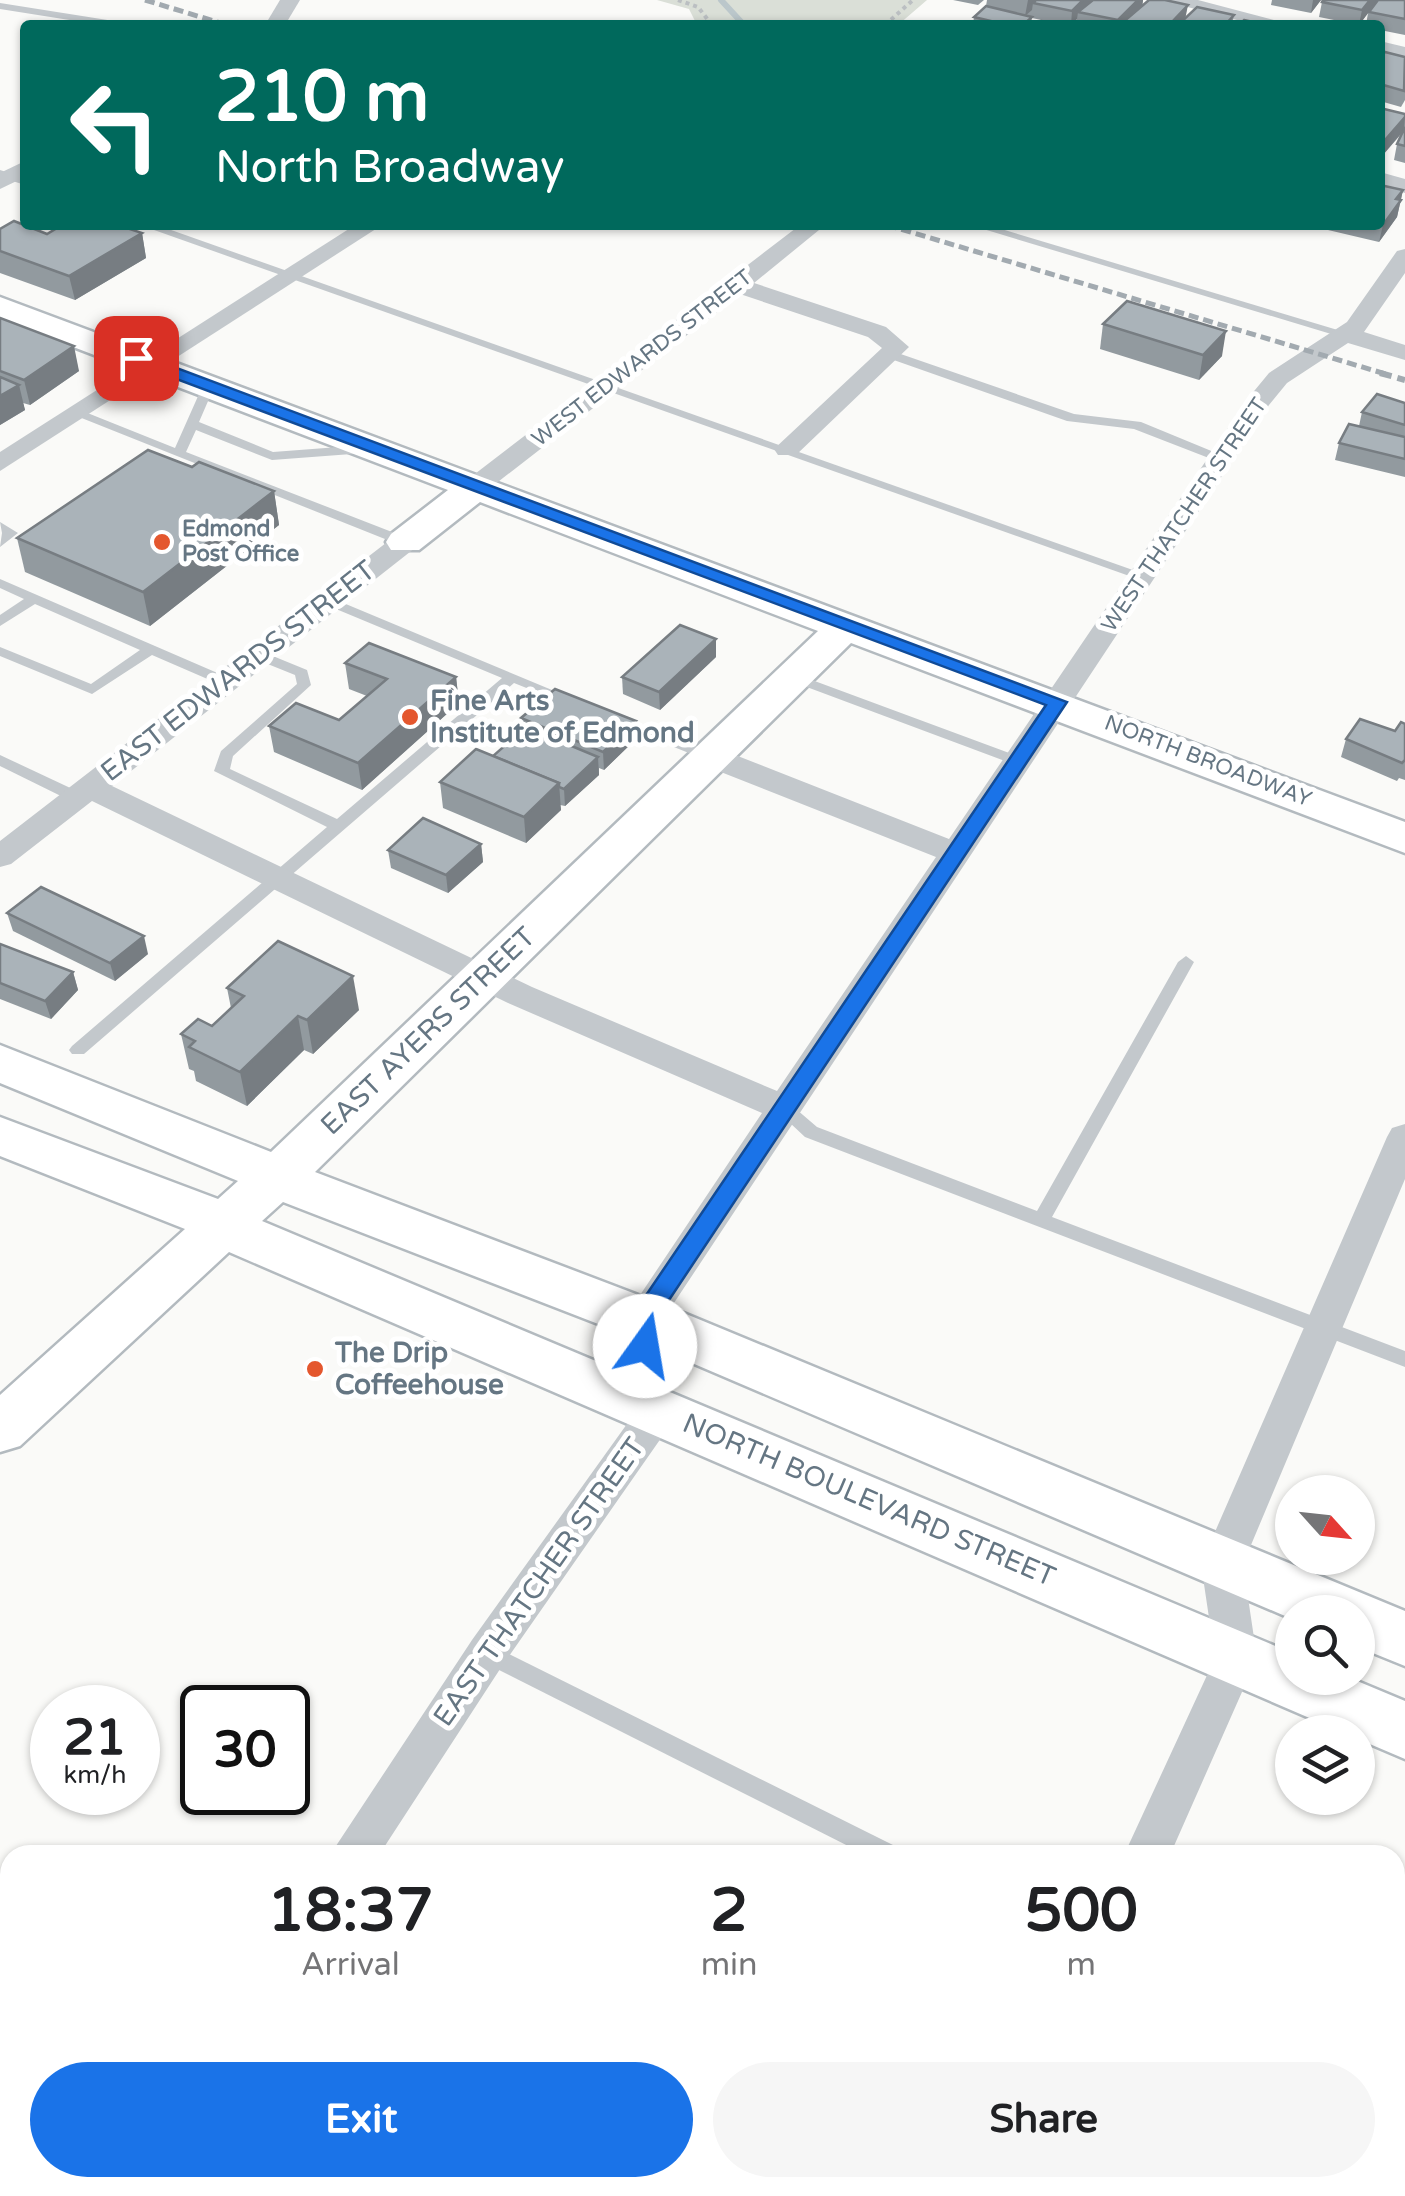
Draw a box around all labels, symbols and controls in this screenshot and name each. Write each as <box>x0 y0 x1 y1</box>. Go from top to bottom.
text: 210 m <box>215 56 429 140</box>
icon: left <box>50 60 180 190</box>
text: North Broadway <box>215 141 564 195</box>
street label: WEST EDWARDS STREET <box>527 264 758 452</box>
pin <box>94 316 179 401</box>
icon: arrive <box>109 331 164 386</box>
street label: WEST THATCHER STREET <box>1096 393 1272 637</box>
place label: Edmond Post Office <box>182 516 299 567</box>
marker: Edmond Post Office <box>151 531 173 553</box>
street label: EAST EDWARDS STREET <box>94 553 382 789</box>
place label: Fine Arts Institute of Edmond <box>430 684 695 750</box>
marker: Fine Arts Institute of Edmond <box>399 706 421 728</box>
street label: NORTH BROADWAY <box>1101 709 1315 813</box>
street label: EAST AYERS STREET <box>314 920 542 1142</box>
position arrow <box>593 1294 697 1398</box>
place label: The Drip Coffeehouse <box>334 1336 504 1402</box>
marker: The Drip Coffeehouse <box>304 1358 326 1380</box>
street label: NORTH BOULEVARD STREET <box>678 1406 1060 1594</box>
street label: EAST THATCHER STREET <box>426 1431 652 1733</box>
north arrow <box>1275 1475 1375 1575</box>
map controls <box>1275 1475 1375 1815</box>
button: search <box>1275 1595 1375 1695</box>
speed limit sign: 30 <box>180 1685 310 1815</box>
text: 21 <box>64 1708 126 1768</box>
button: layers <box>1275 1715 1375 1815</box>
text: km/h <box>64 1760 126 1790</box>
text: 18:37 <box>267 1875 434 1947</box>
text: 2 <box>710 1875 748 1947</box>
text: 500 <box>1025 1875 1138 1947</box>
text: Arrival <box>301 1946 400 1984</box>
text: min <box>701 1946 758 1984</box>
text: m <box>1067 1946 1096 1984</box>
button: Exit <box>30 2062 693 2177</box>
button: Share <box>713 2062 1375 2177</box>

